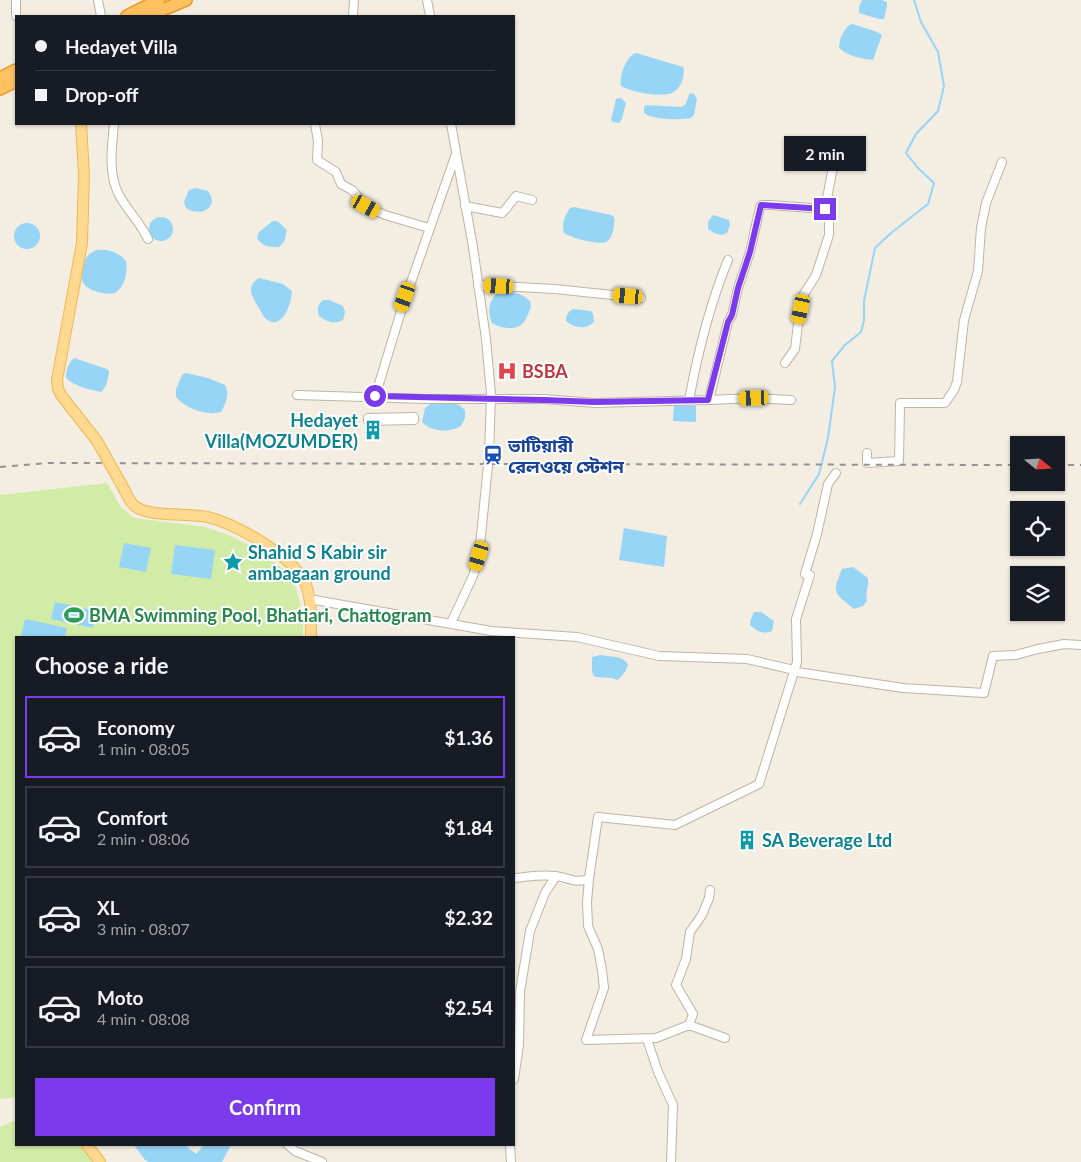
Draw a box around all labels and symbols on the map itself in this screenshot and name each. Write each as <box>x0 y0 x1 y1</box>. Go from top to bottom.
callout: 2 min <box>784 136 866 172</box>
car <box>349 192 382 220</box>
route end <box>814 198 836 220</box>
car <box>483 278 514 294</box>
car <box>393 280 416 314</box>
car <box>612 287 643 305</box>
car <box>790 293 811 325</box>
hospital icon: BSBA <box>496 360 518 382</box>
place label: BSBA <box>522 360 568 382</box>
route start <box>364 385 386 407</box>
car <box>738 390 769 406</box>
place label: Hedayet Villa(MOZUMDER) <box>204 409 358 452</box>
building icon: Hedayet Villa(MOZUMDER) <box>362 419 384 441</box>
place label: ভাটিয়ারী রেলওয়ে স্টেশন <box>507 434 625 477</box>
north arrow <box>1010 436 1065 491</box>
station icon: ভাটিয়ারী রেলওয়ে স্টেশন <box>482 444 504 466</box>
car <box>467 539 490 573</box>
place label: Shahid S Kabir sir ambagaan ground <box>248 541 391 584</box>
place icon: Shahid S Kabir sir ambagaan ground <box>222 551 244 573</box>
sports icon: BMA Swimming Pool, Bhatiari, Chattogram <box>63 604 85 626</box>
place label: BMA Swimming Pool, Bhatiari, Chattogram <box>89 604 432 626</box>
building icon: SA Beverage Ltd <box>736 829 758 851</box>
place label: SA Beverage Ltd <box>762 829 892 851</box>

